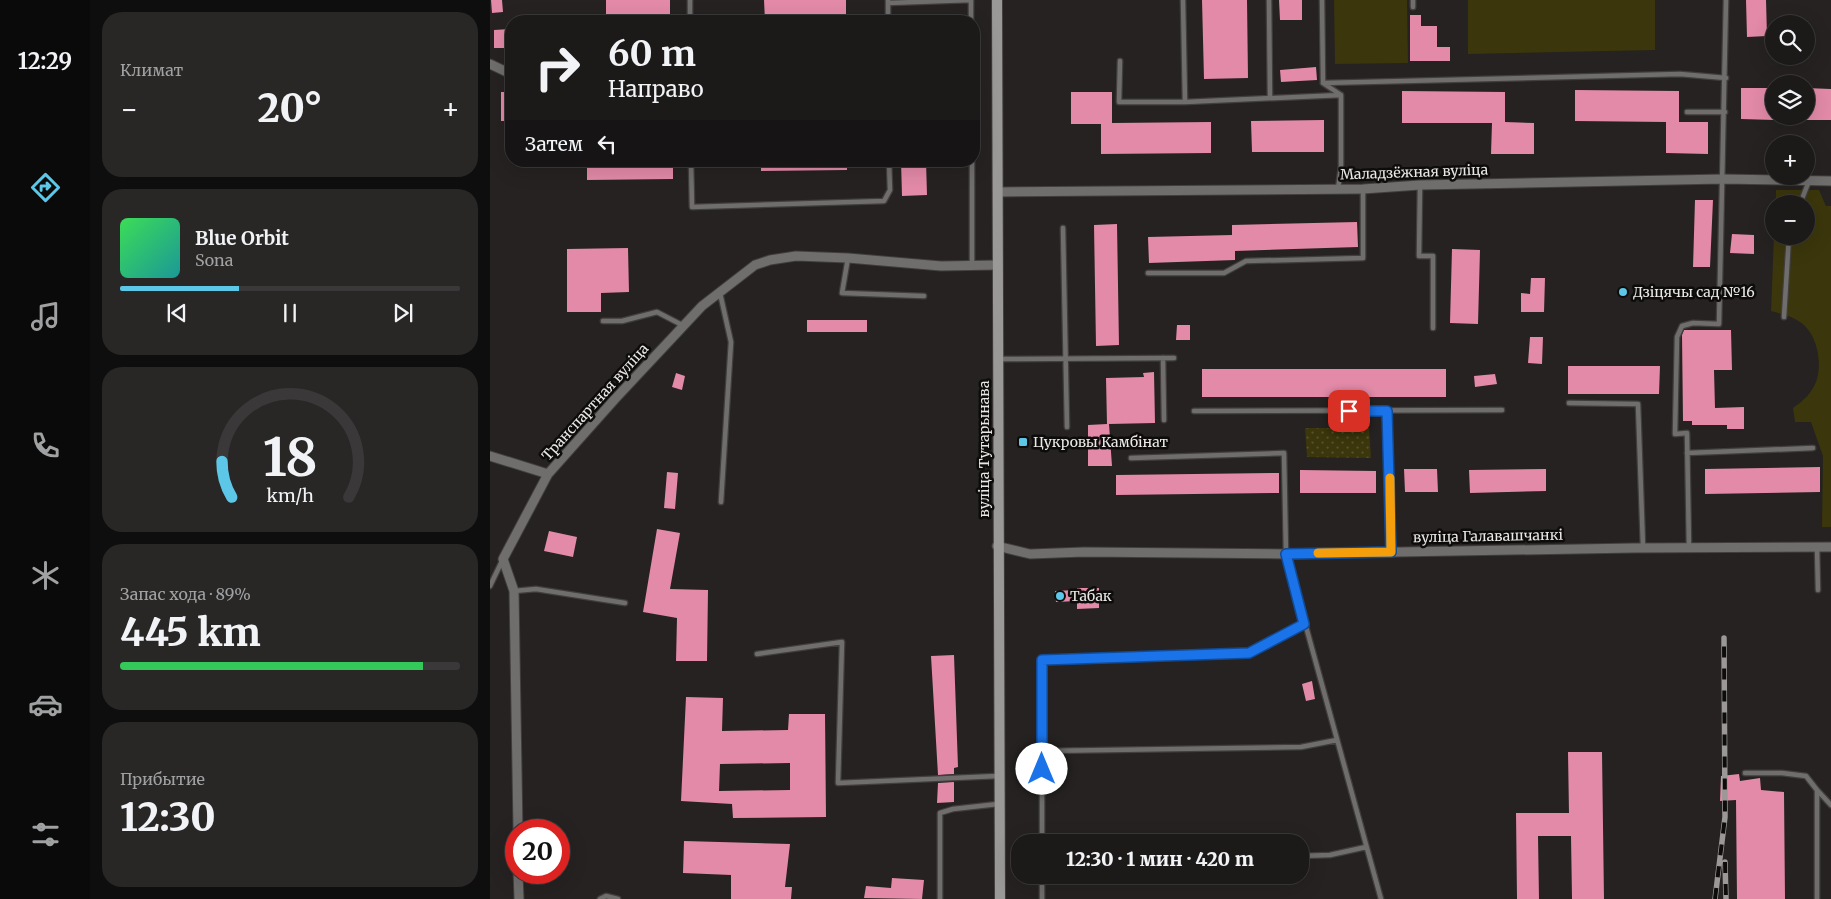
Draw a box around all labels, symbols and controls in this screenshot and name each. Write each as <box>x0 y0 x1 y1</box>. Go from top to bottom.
map controls <box>1765 15 1815 245</box>
button: search <box>1765 15 1815 65</box>
text: 60 m <box>608 32 696 76</box>
icon: right <box>525 35 590 100</box>
text: 12:29 <box>18 47 72 75</box>
text: Климат <box>120 60 183 80</box>
text: Направо <box>608 75 704 103</box>
button: layers <box>1765 75 1815 125</box>
text: 20° <box>258 85 322 132</box>
text: − <box>120 91 139 127</box>
text: + <box>441 91 460 127</box>
icon: left <box>593 130 621 158</box>
text: Затем <box>525 132 583 156</box>
button: + <box>1765 135 1815 185</box>
street label: Маладзёжная вуліца <box>1340 160 1489 184</box>
icon: directions <box>28 170 63 205</box>
button: − <box>1765 195 1815 245</box>
text: Blue Orbit <box>195 226 289 250</box>
text: Sona <box>195 250 233 270</box>
place label: Дзіцячы сад №16 <box>1633 283 1755 301</box>
marker: Дзіцячы сад №16 <box>1617 286 1629 298</box>
icon: music <box>28 299 63 334</box>
icon: previous <box>163 299 191 327</box>
icon: pause <box>276 299 304 327</box>
icon: next <box>389 299 417 327</box>
street label: Транспартная вуліца <box>538 339 653 464</box>
street label: вуліца Тутарынава <box>975 380 993 517</box>
pin <box>1328 390 1370 432</box>
icon: arrive <box>1335 397 1363 425</box>
text: 18 <box>263 425 317 490</box>
icon: phone <box>28 428 63 463</box>
place label: Цукровы Камбінат <box>1033 433 1168 451</box>
marker: Цукровы Камбінат <box>1017 436 1029 448</box>
text: km/h <box>266 484 314 507</box>
street label: вуліца Галавашчанкі <box>1413 526 1564 546</box>
icon: climate <box>28 558 63 593</box>
text: Запас хода · 89% <box>120 584 251 604</box>
place label: Табак <box>1070 587 1112 605</box>
marker: Табак <box>1054 590 1066 602</box>
text: 445 km <box>120 609 261 656</box>
icon: car <box>28 687 63 722</box>
position arrow <box>1015 742 1067 794</box>
text: Прибытие <box>120 769 205 789</box>
text: 12:30 <box>120 794 216 841</box>
icon: filters <box>28 817 63 852</box>
speed limit sign: 20 <box>505 819 570 884</box>
text: 12:30 · 1 мин · 420 m <box>1066 847 1254 871</box>

